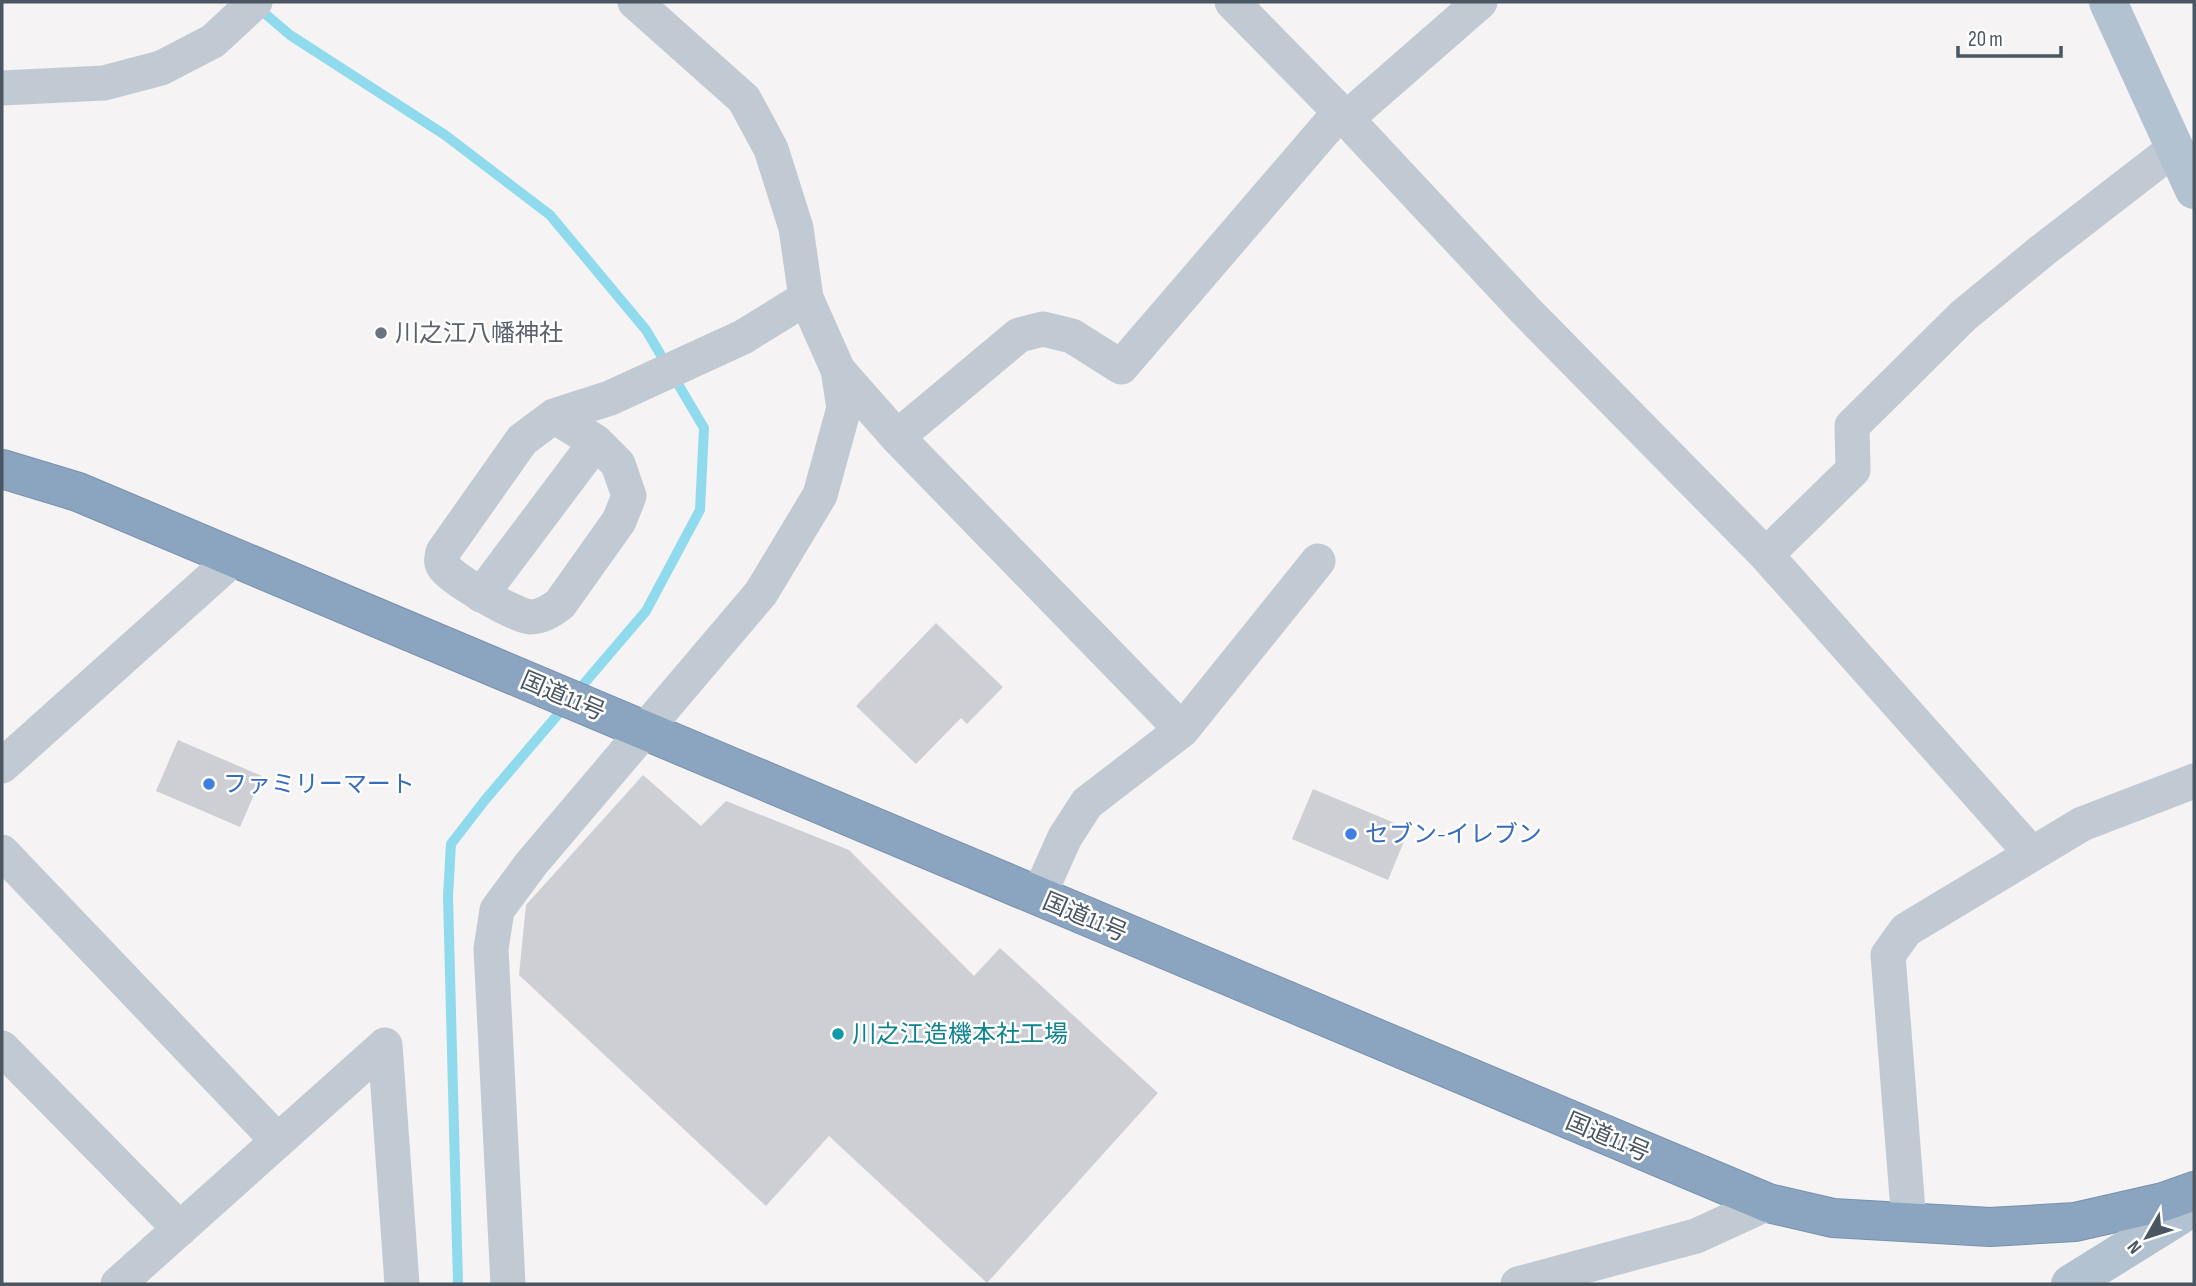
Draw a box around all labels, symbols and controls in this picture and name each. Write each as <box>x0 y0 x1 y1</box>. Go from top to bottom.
scale bar <box>1958 14 2061 58</box>
text: 20 m <box>1968 27 2003 52</box>
place label: 川之江八幡神社 <box>395 319 563 348</box>
marker: 川之江八幡神社 <box>373 325 389 341</box>
street label: 国道11号 <box>516 666 609 727</box>
place label: ファミリーマート <box>223 770 415 799</box>
marker: ファミリーマート <box>201 776 217 792</box>
place label: セブン-イレブン <box>1365 820 1542 849</box>
marker: セブン-イレブン <box>1343 826 1359 842</box>
street label: 国道11号 <box>1038 887 1131 948</box>
place label: 川之江造機本社工場 <box>852 1020 1068 1049</box>
marker: 川之江造機本社工場 <box>830 1026 846 1042</box>
street label: 国道11号 <box>1561 1107 1654 1168</box>
north arrow <box>2112 1202 2182 1272</box>
text: N <box>2123 1236 2147 1258</box>

